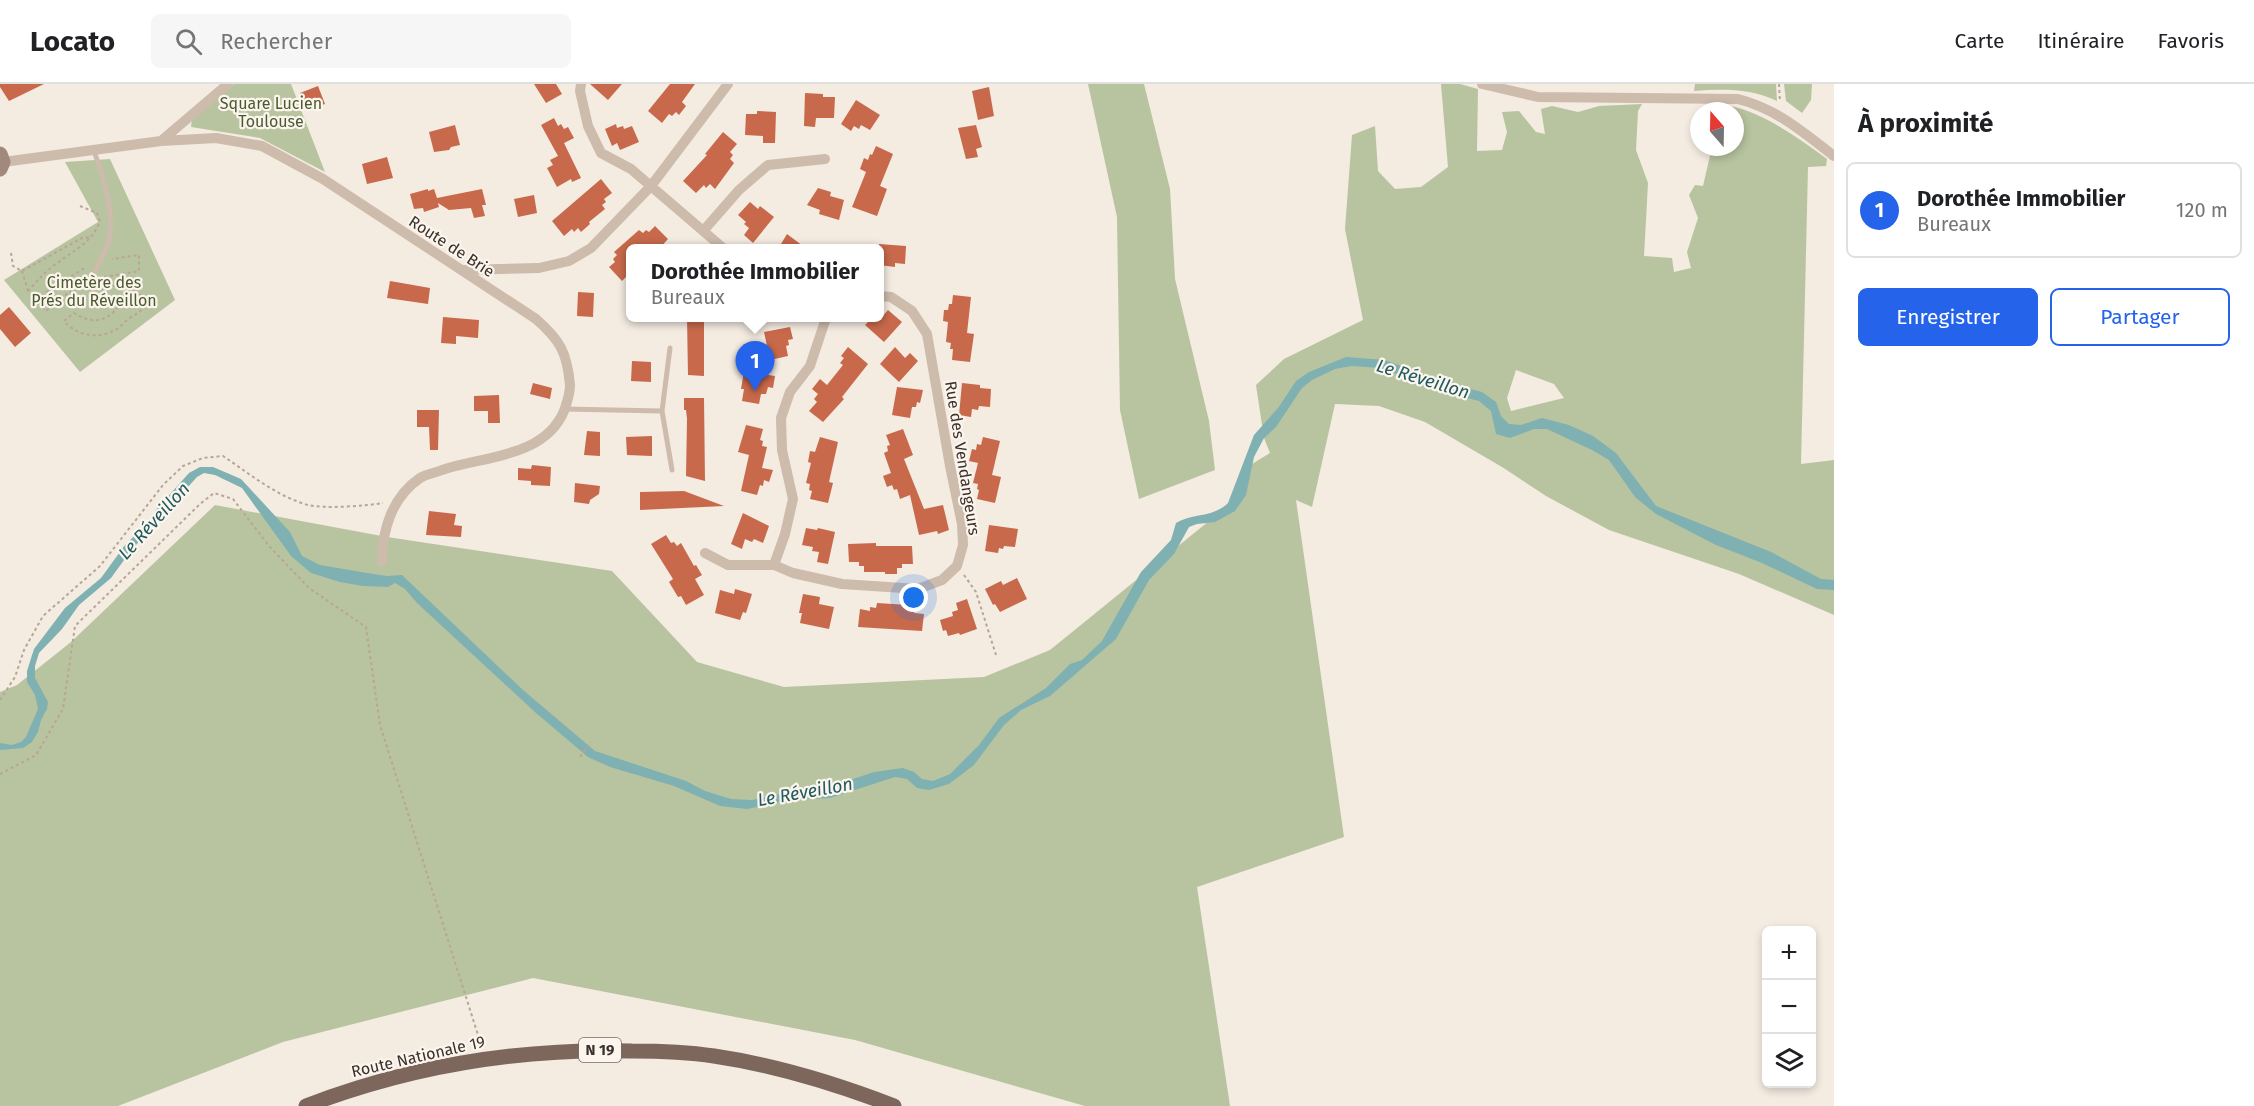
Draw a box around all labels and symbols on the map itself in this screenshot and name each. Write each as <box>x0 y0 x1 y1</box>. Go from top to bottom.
park label: Square Lucien Toulouse <box>220 94 322 131</box>
north arrow <box>1690 102 1744 156</box>
street label: Route de Brie <box>405 212 498 281</box>
park label: Cimetère des Prés du Réveillon <box>31 273 157 310</box>
pin: 1 <box>736 342 774 391</box>
water label: Le Réveillon <box>1374 354 1472 404</box>
street label: Rue des Vendangeurs <box>941 380 984 536</box>
water label: Le Réveillon <box>114 478 194 564</box>
your location <box>899 583 928 612</box>
water label: Le Réveillon <box>756 773 854 811</box>
street label: Route Nationale 19 <box>349 1032 487 1081</box>
road number: N 19 <box>579 1038 621 1062</box>

